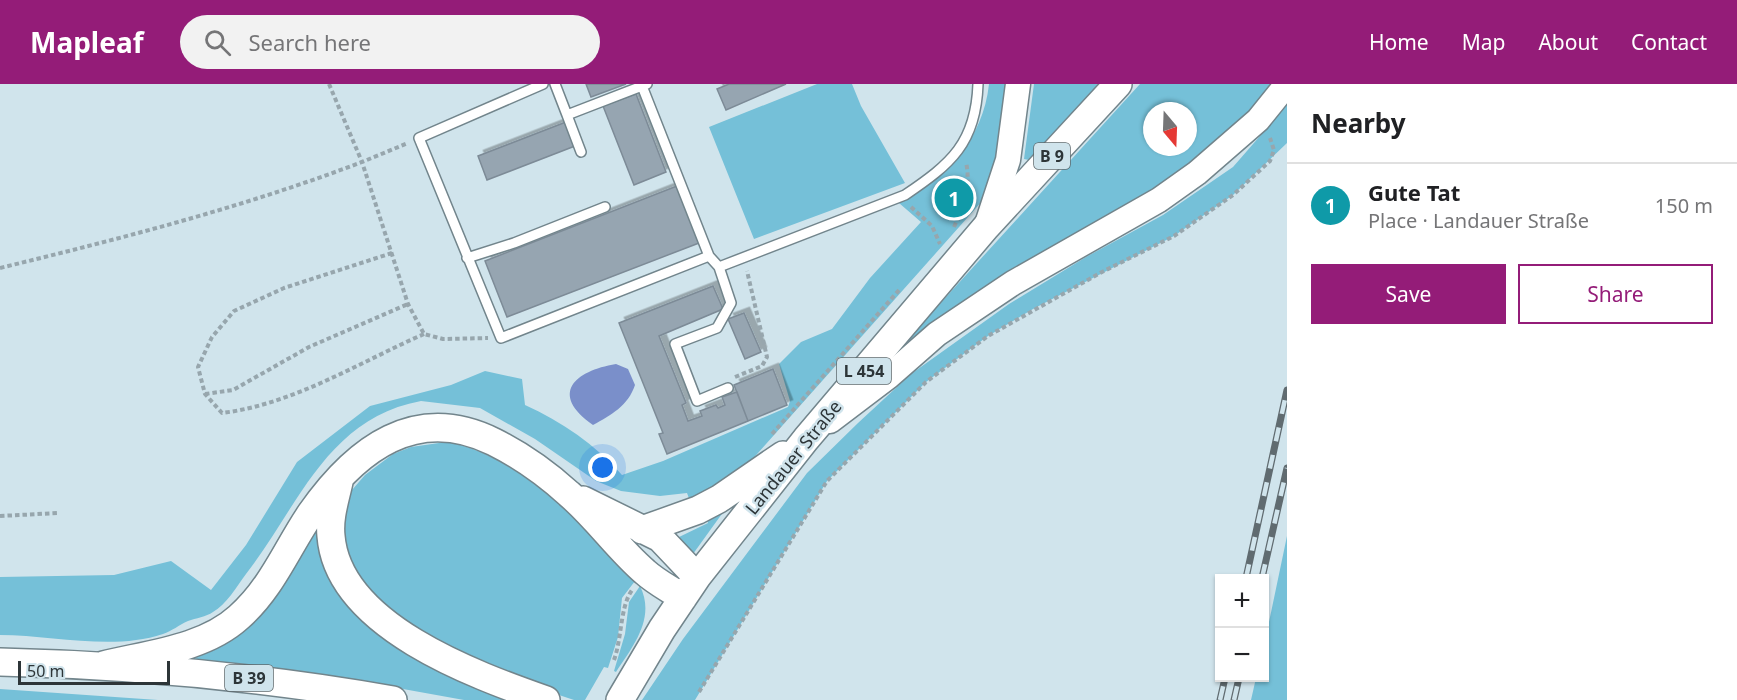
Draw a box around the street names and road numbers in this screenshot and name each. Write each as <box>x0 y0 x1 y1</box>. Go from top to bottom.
road number: B 9 <box>1034 143 1070 169</box>
road number: L 454 <box>837 358 891 384</box>
street label: Landauer Straße <box>740 395 846 519</box>
road number: B 39 <box>225 665 273 691</box>

